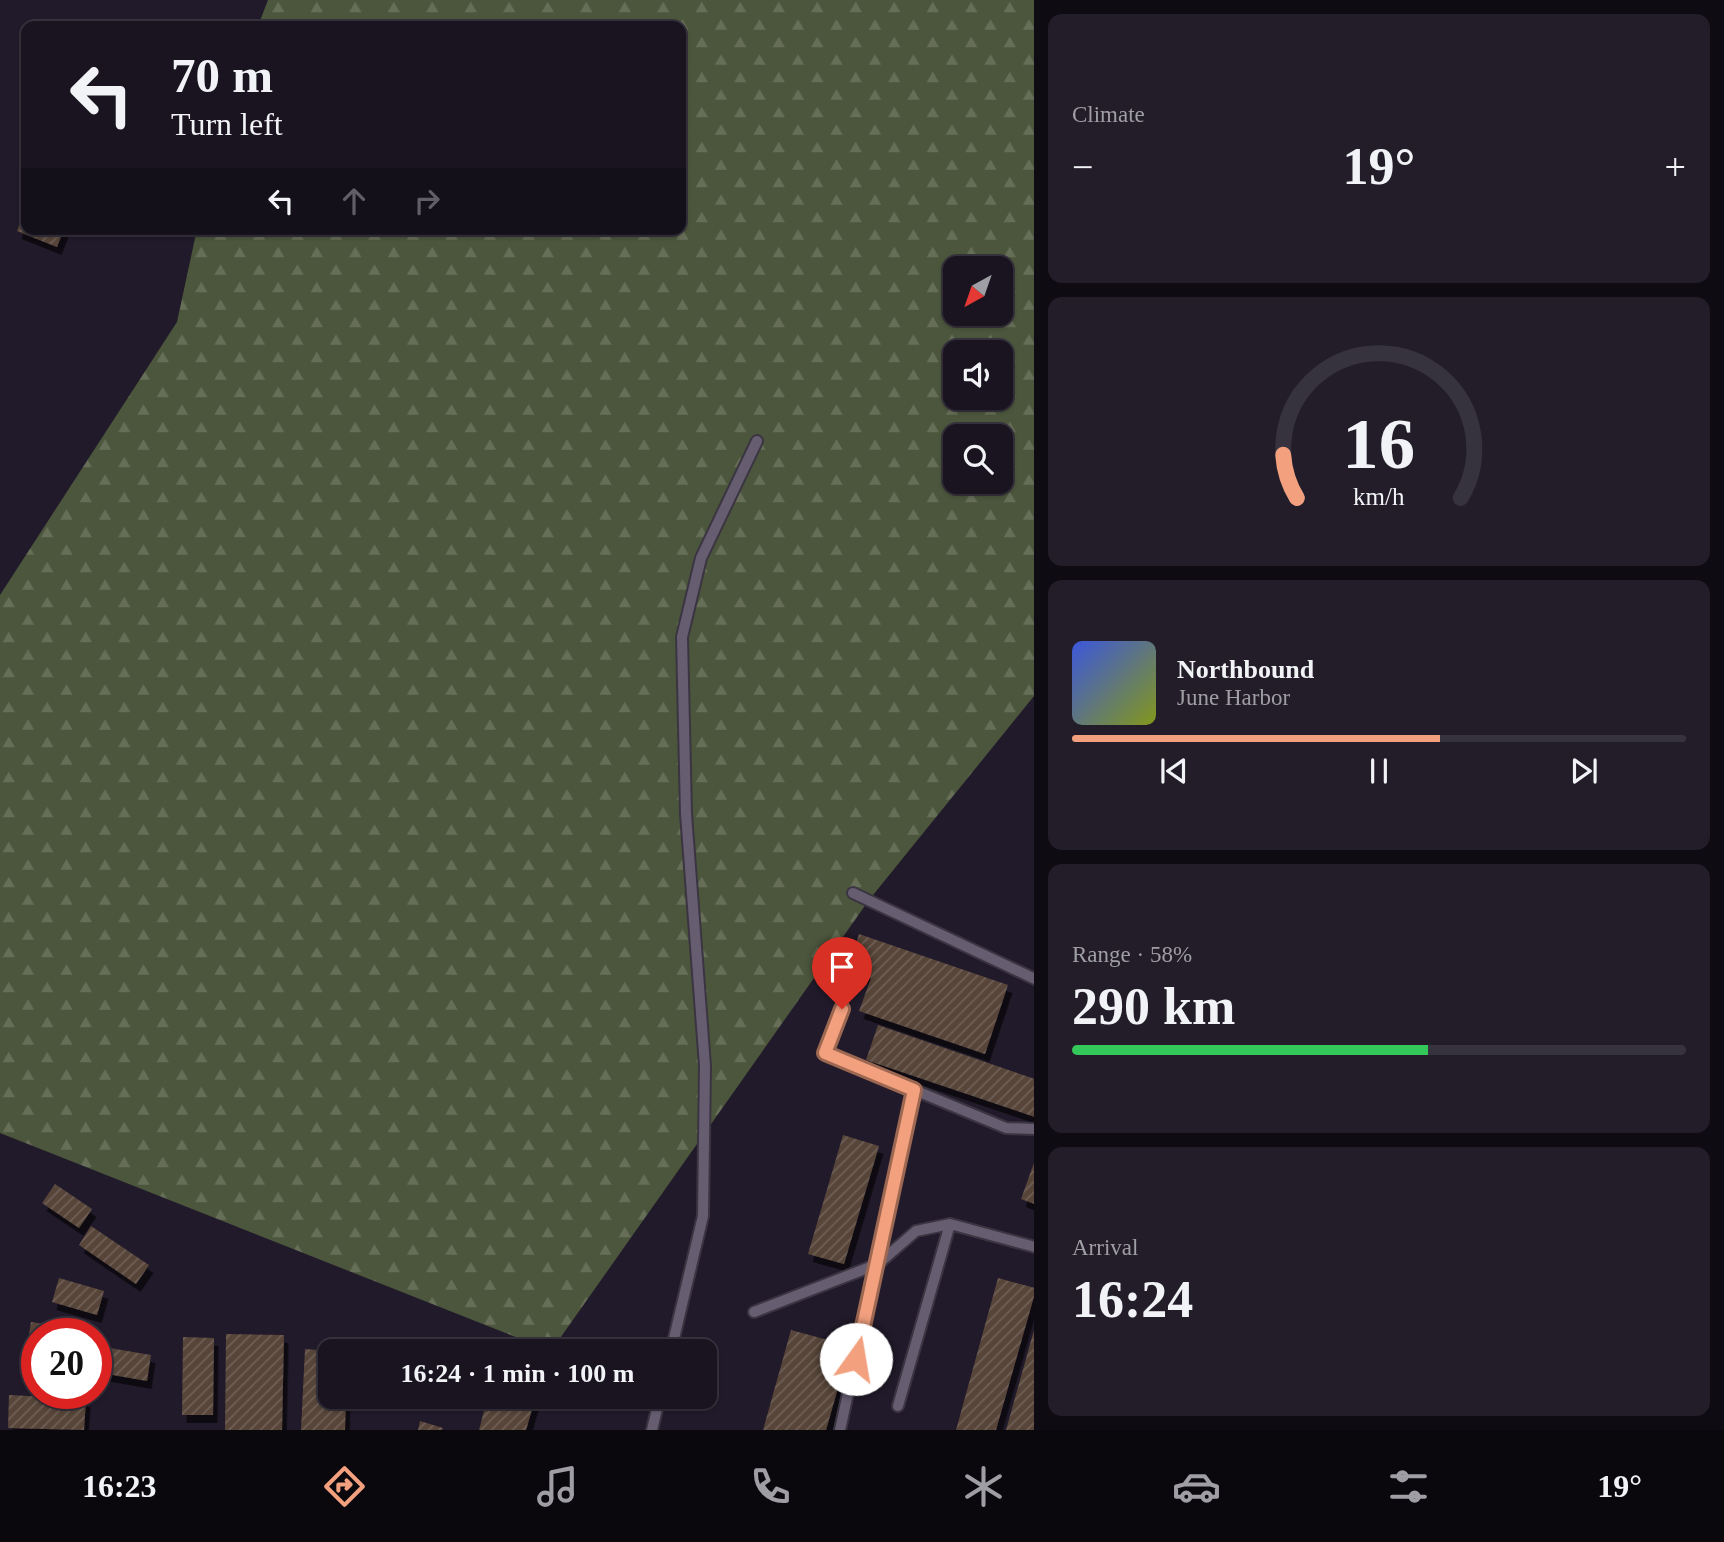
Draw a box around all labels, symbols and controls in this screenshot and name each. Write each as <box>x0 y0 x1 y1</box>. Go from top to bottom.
text: 70 m <box>171 48 273 103</box>
icon: left <box>56 49 147 140</box>
text: Climate <box>1072 102 1145 127</box>
text: Turn left <box>171 106 283 142</box>
text: 19° <box>1343 138 1415 195</box>
text: − <box>1072 146 1093 188</box>
text: + <box>1665 146 1686 188</box>
icon: left <box>262 182 300 220</box>
icon: ahead <box>335 182 373 220</box>
icon: right <box>408 182 446 220</box>
north arrow <box>943 256 1013 326</box>
map controls <box>943 256 1013 494</box>
button: sound <box>943 340 1013 410</box>
text: 16 <box>1343 403 1415 484</box>
button: search <box>943 424 1013 494</box>
text: km/h <box>1353 483 1405 510</box>
text: Northbound <box>1177 655 1314 684</box>
text: June Harbor <box>1177 685 1290 710</box>
icon: previous <box>1155 752 1193 790</box>
icon: pause <box>1360 752 1398 790</box>
icon: next <box>1565 752 1603 790</box>
pin <box>812 937 872 1009</box>
text: Range · 58% <box>1072 942 1192 967</box>
icon: arrive <box>823 948 861 986</box>
text: 290 km <box>1072 978 1235 1035</box>
text: Arrival <box>1072 1235 1138 1260</box>
text: 16:24 <box>1072 1271 1193 1328</box>
speed limit sign: 20 <box>21 1318 112 1409</box>
position arrow <box>819 1322 893 1396</box>
text: 16:24 · 1 min · 100 m <box>401 1359 635 1388</box>
icon: directions <box>320 1462 369 1511</box>
icon: music <box>533 1462 582 1511</box>
icon: phone <box>746 1462 795 1511</box>
icon: climate <box>959 1462 1008 1511</box>
icon: car <box>1172 1462 1221 1511</box>
icon: filters <box>1384 1462 1433 1511</box>
text: 16:23 <box>82 1468 157 1504</box>
text: 19° <box>1597 1468 1642 1504</box>

